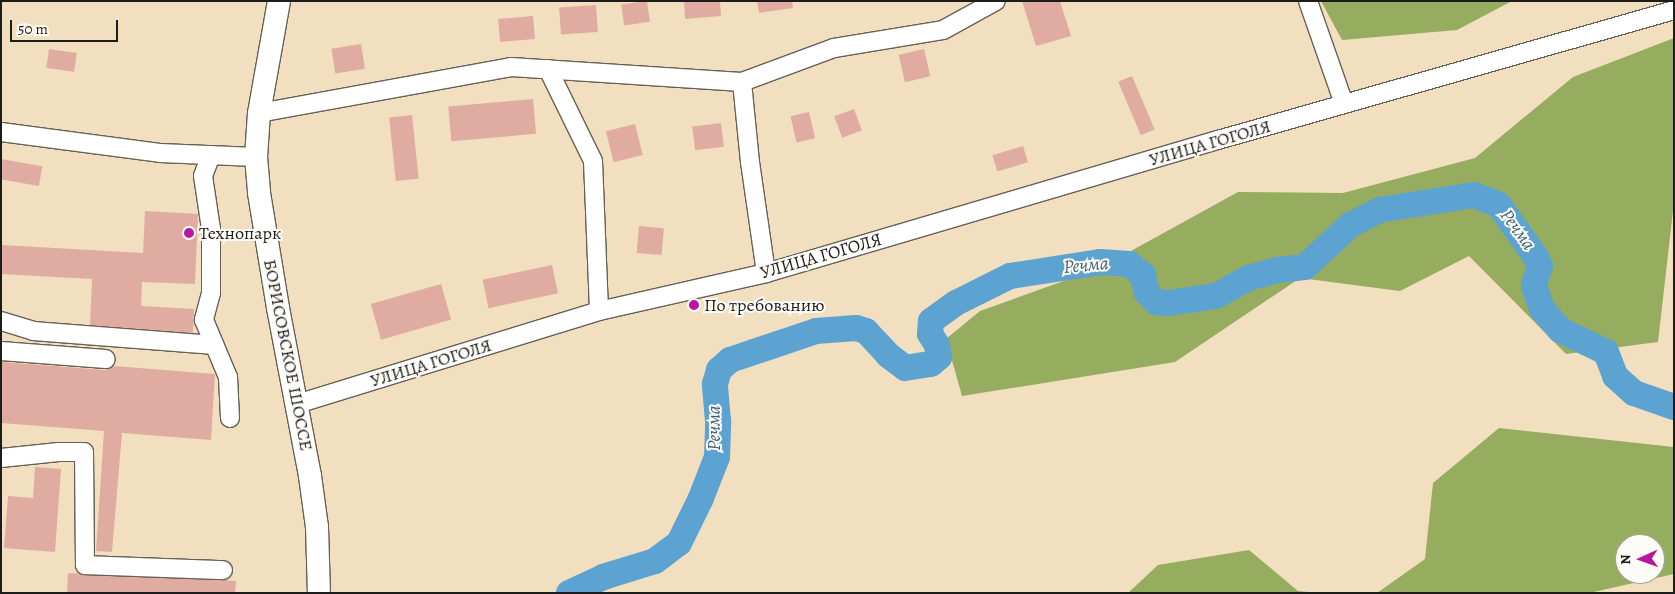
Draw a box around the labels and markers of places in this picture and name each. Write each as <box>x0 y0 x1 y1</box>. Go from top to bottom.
place label: Технопарк <box>199 222 281 244</box>
marker: Технопарк <box>183 227 195 239</box>
place label: По требованию <box>704 294 824 316</box>
marker: По требованию <box>688 299 700 311</box>

